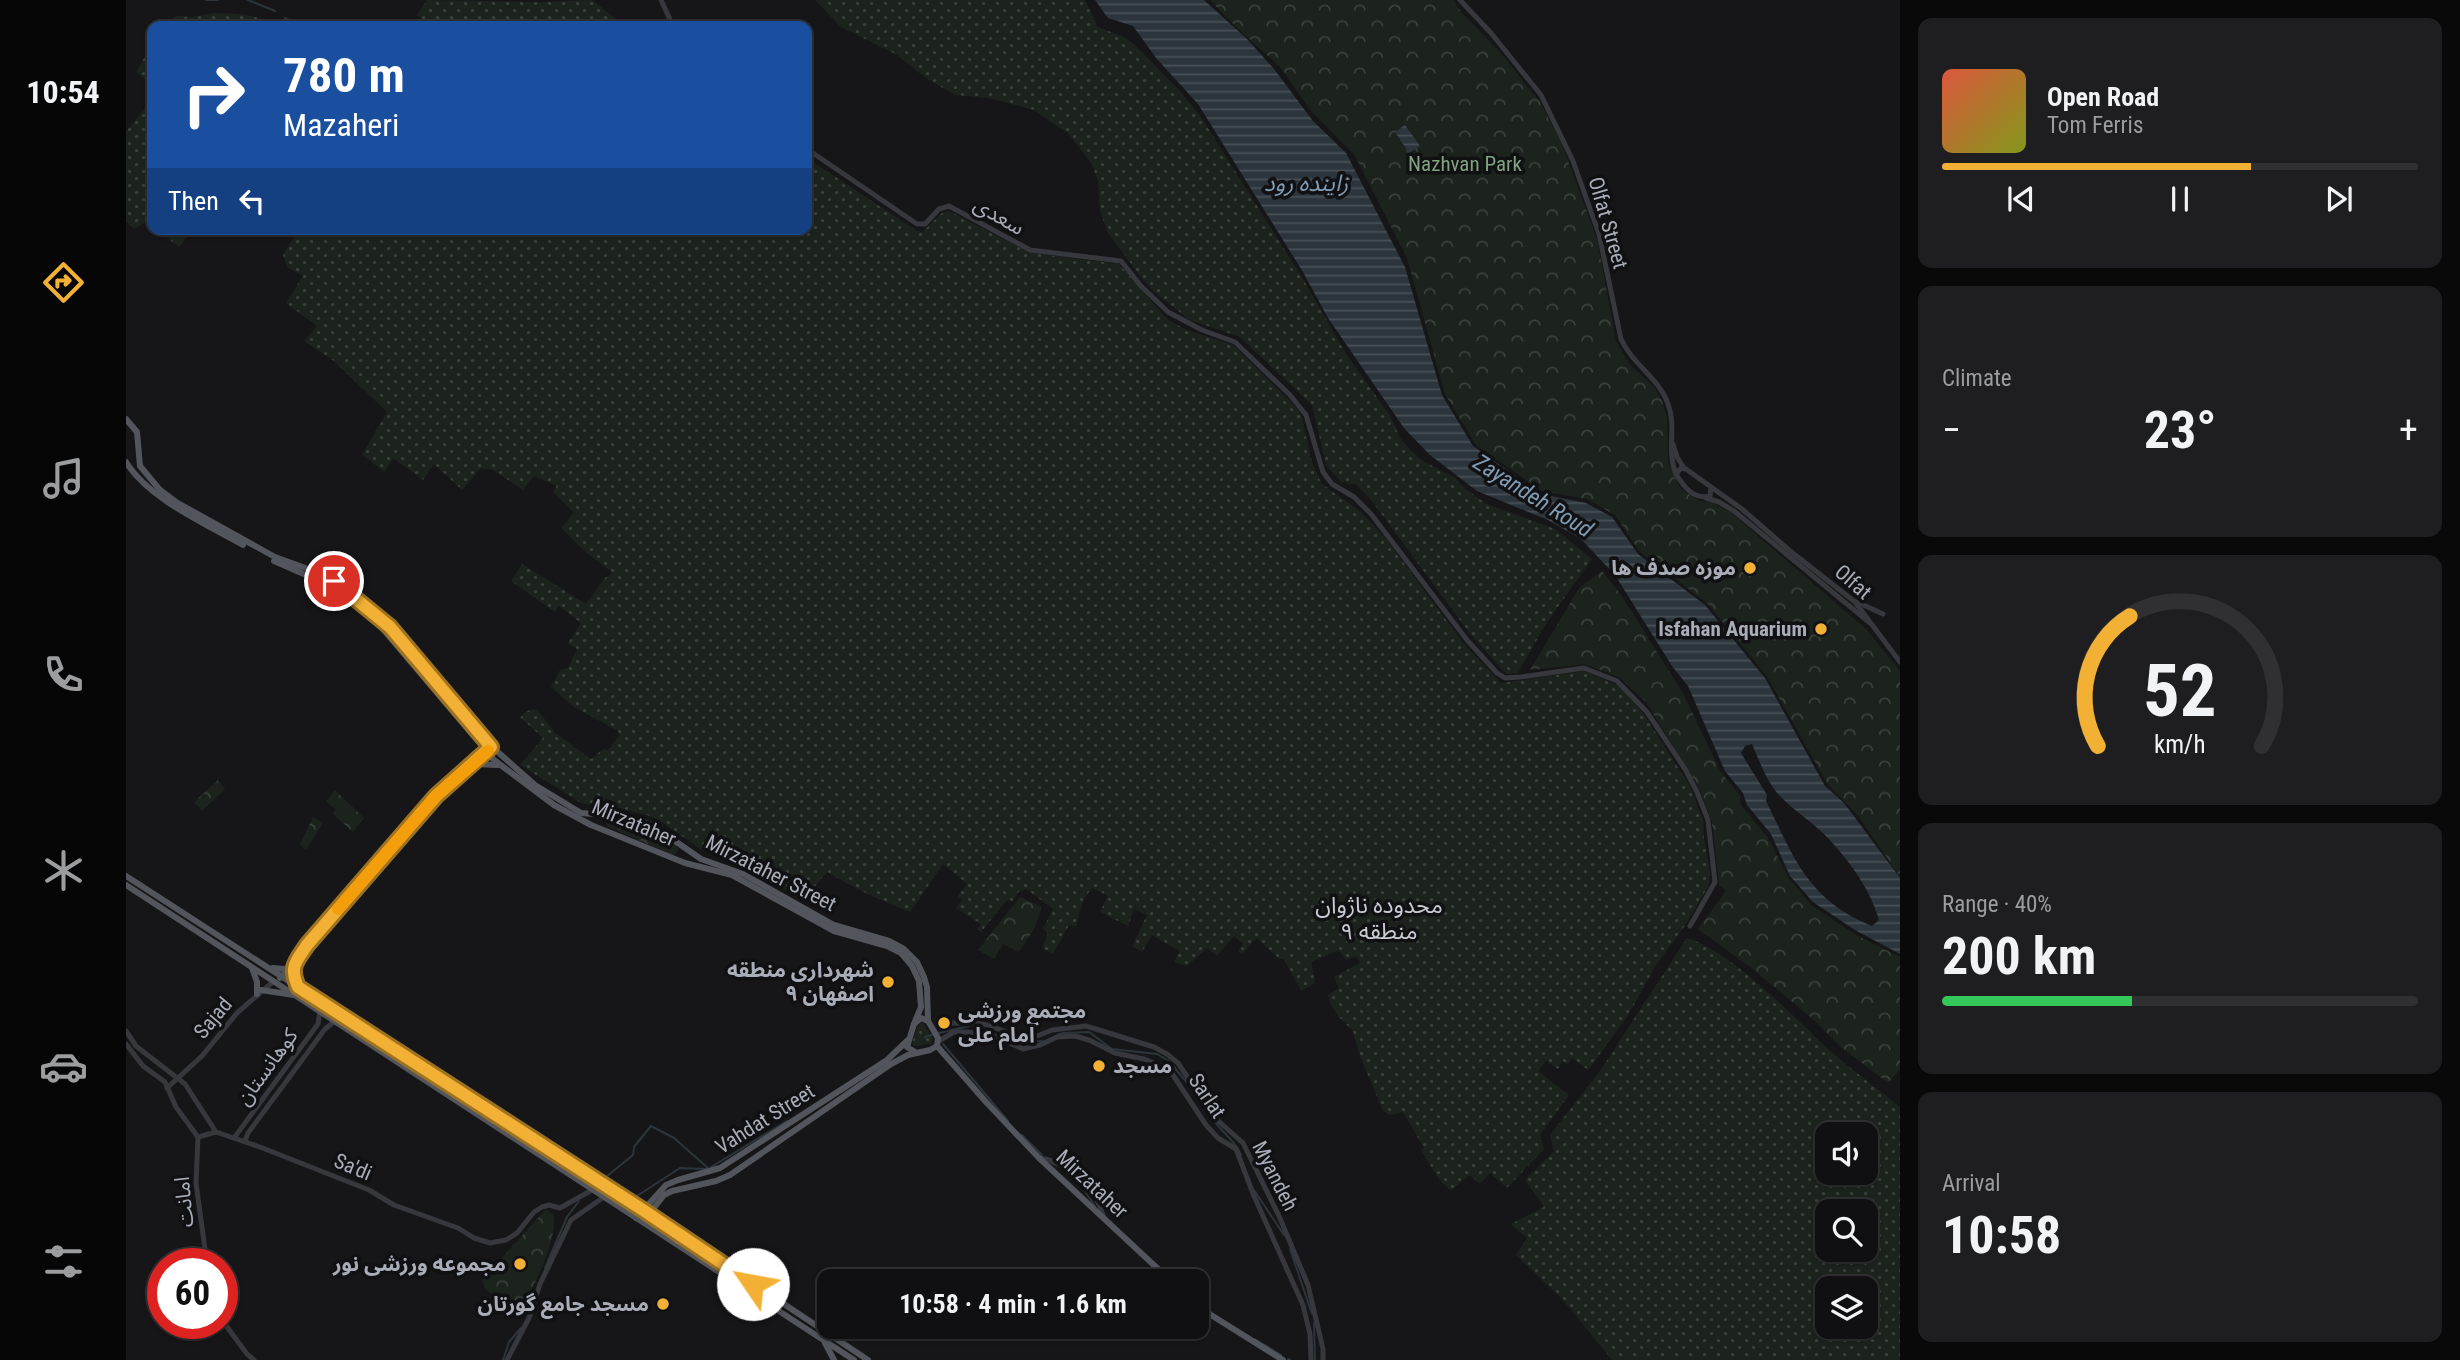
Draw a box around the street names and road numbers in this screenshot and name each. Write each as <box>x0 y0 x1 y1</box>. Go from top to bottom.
street label: Olfat Street <box>1583 174 1633 272</box>
street label: سعدی <box>969 192 1029 240</box>
street label: Olfat <box>1830 560 1876 604</box>
street label: Mirzataher <box>588 795 680 851</box>
street label: Mirzataher Street <box>702 830 840 916</box>
street label: Sajad <box>189 993 237 1043</box>
street label: کوهانستان <box>231 1024 303 1110</box>
street label: Sarlat <box>1184 1069 1230 1123</box>
street label: Vahdat Street <box>711 1079 819 1159</box>
street label: Myandeh <box>1247 1137 1303 1215</box>
street label: Mirzataher <box>1051 1145 1133 1223</box>
street label: Sa'di <box>331 1148 375 1186</box>
street label: امانت <box>170 1176 198 1228</box>

